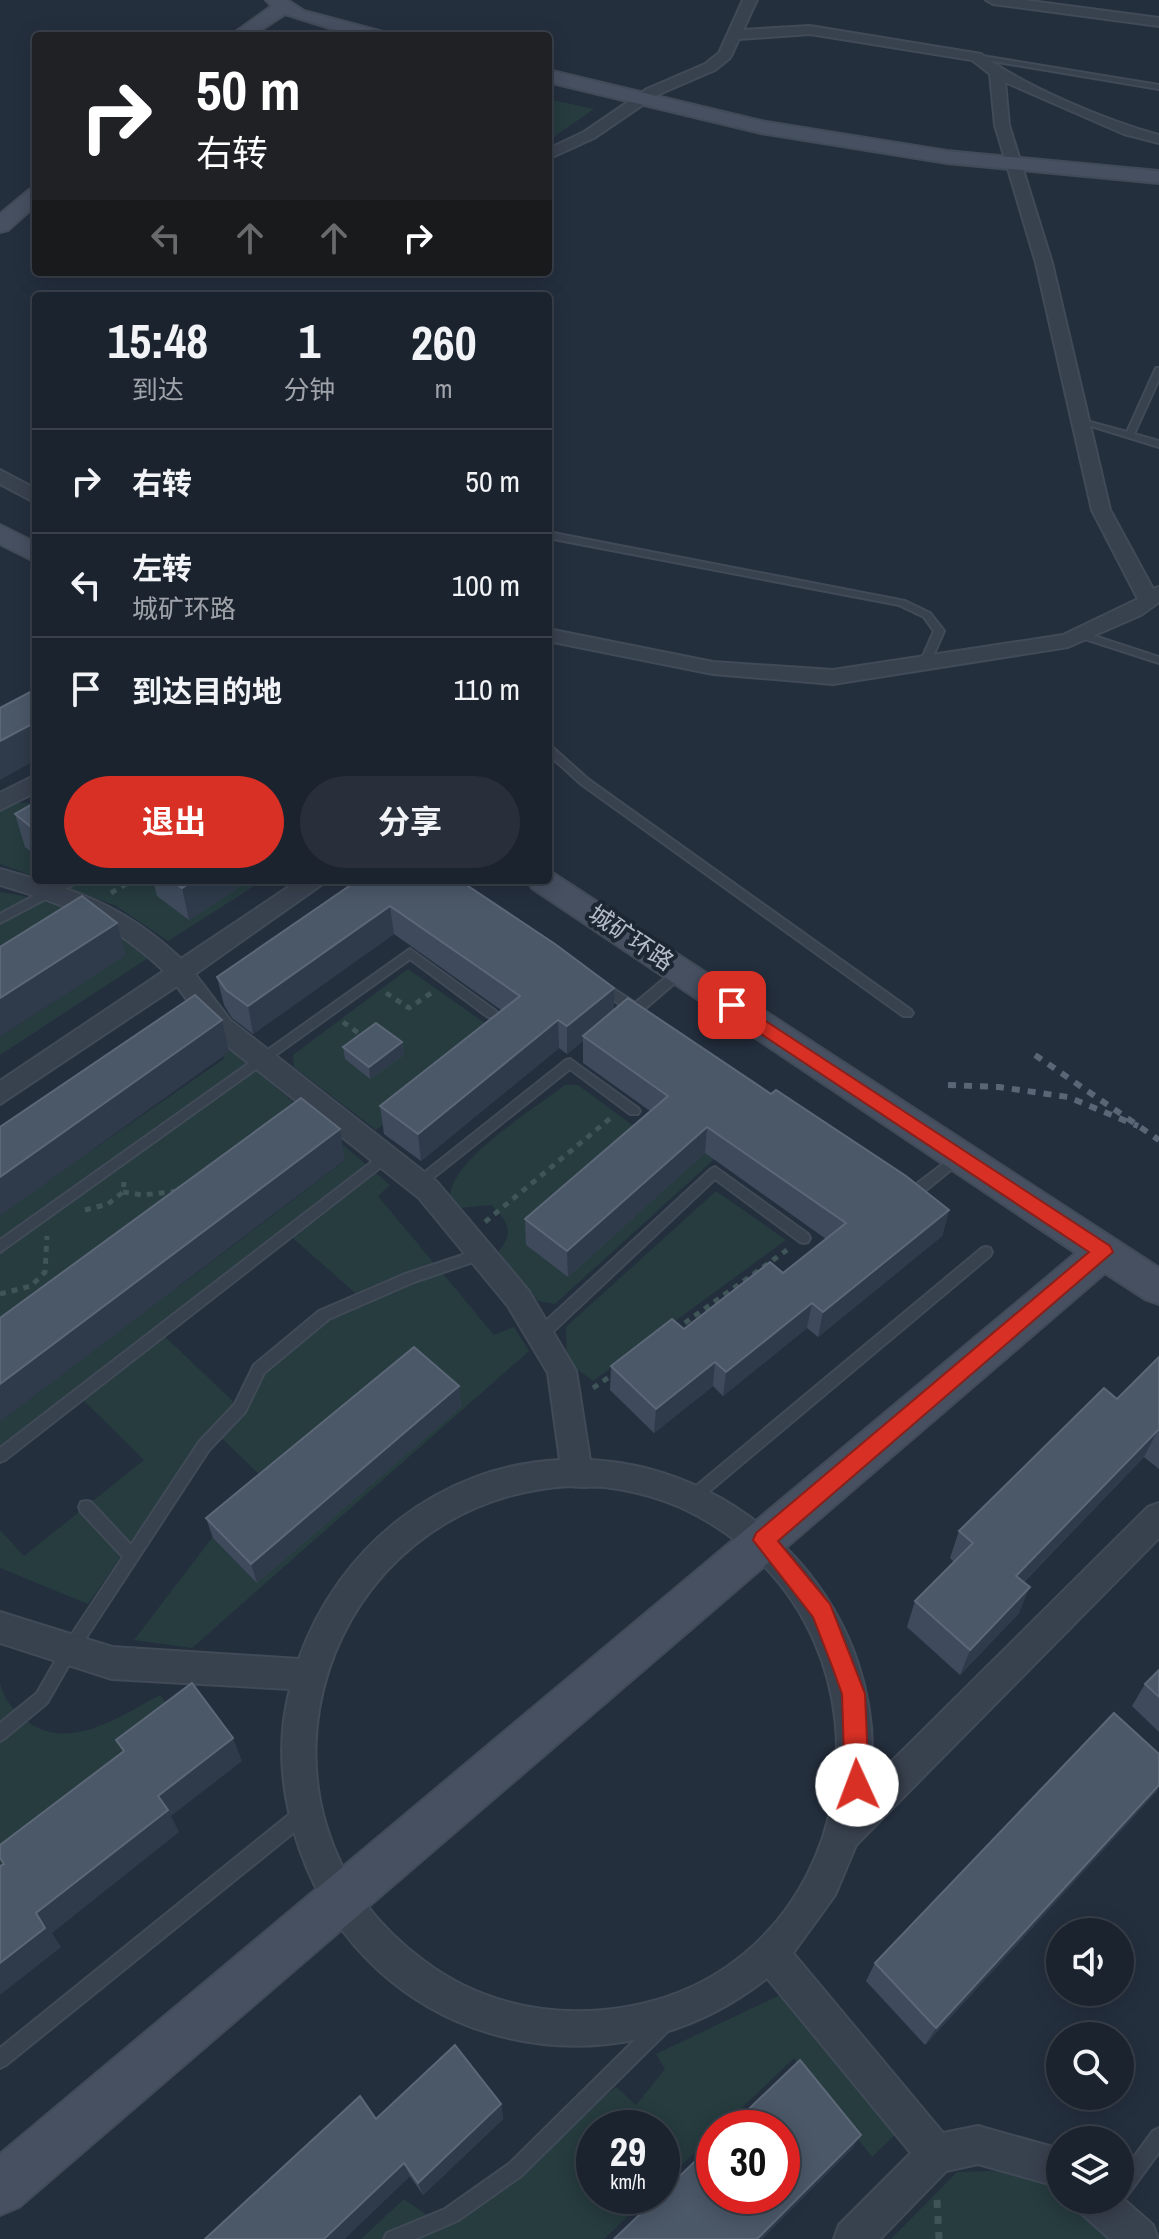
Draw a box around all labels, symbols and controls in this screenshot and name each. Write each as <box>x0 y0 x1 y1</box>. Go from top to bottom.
text: 50 m <box>196 52 301 127</box>
icon: right <box>64 64 168 168</box>
text: 右转 <box>196 129 268 177</box>
icon: left <box>144 216 188 260</box>
icon: ahead <box>228 216 272 260</box>
icon: ahead <box>312 216 356 260</box>
icon: right <box>396 216 440 260</box>
text: 15:48 <box>107 308 208 373</box>
text: 1 <box>299 308 320 373</box>
text: 260 <box>411 310 477 375</box>
text: m <box>435 371 453 406</box>
text: 到达 <box>132 372 184 407</box>
text: 分钟 <box>283 372 335 407</box>
icon: right <box>64 459 108 503</box>
text: 50 m <box>465 461 520 501</box>
text: 右转 <box>132 463 192 503</box>
text: 左转 <box>132 548 192 588</box>
icon: left <box>64 563 108 607</box>
text: 100 m <box>452 565 520 605</box>
text: 城矿环路 <box>132 591 236 626</box>
icon: arrive <box>64 667 108 711</box>
text: 110 m <box>453 669 520 709</box>
text: 到达目的地 <box>132 671 282 711</box>
button: 退出 <box>64 776 284 868</box>
button: 分享 <box>300 776 520 868</box>
street label: 城矿环路 <box>583 897 680 977</box>
pin <box>698 971 766 1039</box>
icon: arrive <box>710 983 754 1027</box>
position arrow <box>815 1743 899 1827</box>
map controls <box>1046 1918 1134 2214</box>
button: sound <box>1046 1918 1134 2006</box>
button: search <box>1046 2022 1134 2110</box>
speed limit sign: 30 <box>696 2110 800 2214</box>
text: 29 <box>610 2125 646 2178</box>
button: layers <box>1046 2126 1134 2214</box>
text: km/h <box>610 2168 646 2195</box>

